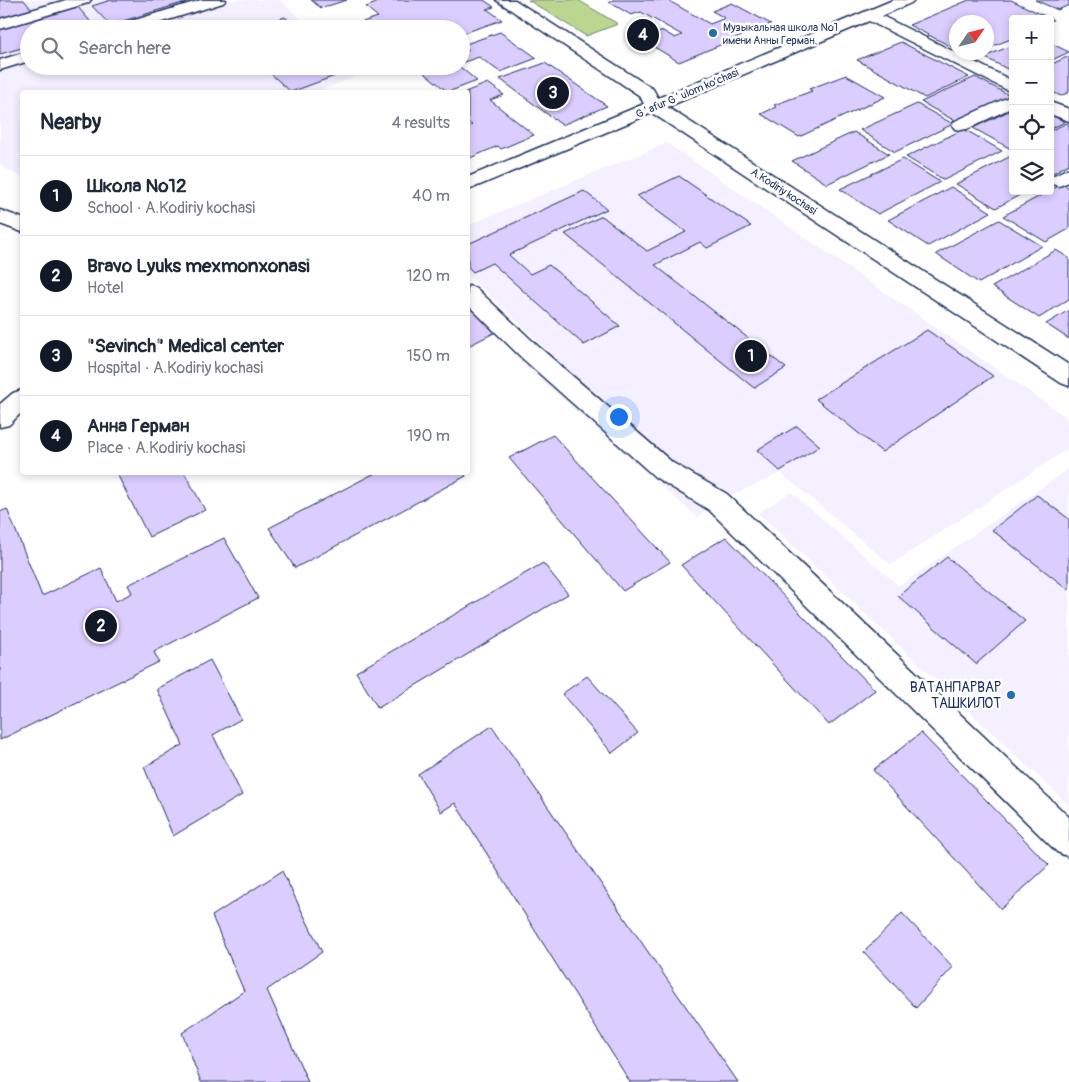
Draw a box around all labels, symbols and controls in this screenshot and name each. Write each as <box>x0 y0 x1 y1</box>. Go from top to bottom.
north arrow <box>949 15 994 60</box>
map controls <box>1009 15 1054 195</box>
button: + <box>1009 15 1054 60</box>
pin: 4 <box>627 16 659 54</box>
search box <box>20 20 470 75</box>
place label: Музыкальная школа №1 имени Анны Герман. <box>723 21 838 47</box>
marker: Музыкальная школа №1 имени Анны Герман. <box>707 27 719 39</box>
icon: search <box>38 34 66 62</box>
text: Search here <box>78 36 171 60</box>
button: − <box>1009 60 1054 105</box>
street label: Gʻafur Gʻulom ko’chasi <box>634 66 741 121</box>
pin: 3 <box>537 74 569 112</box>
button: locate <box>1009 105 1054 150</box>
text: Nearby <box>40 109 101 136</box>
text: 4 results <box>392 113 450 133</box>
button: layers <box>1009 150 1054 195</box>
street label: A.Kodiriy kochasi <box>748 165 819 217</box>
text: Школа №12 <box>87 174 187 198</box>
text: 1 <box>53 186 59 206</box>
text: 40 m <box>412 186 450 206</box>
text: School · A.Kodiriy kochasi <box>87 198 255 218</box>
text: Bravo Lyuks mexmonxonasi <box>87 254 310 278</box>
text: 2 <box>52 266 60 286</box>
text: 120 m <box>406 266 450 286</box>
text: Hotel <box>87 278 124 298</box>
text: "Sevinch" Medical center <box>87 334 284 358</box>
pin: 1 <box>735 337 767 375</box>
text: 3 <box>52 346 60 366</box>
text: 150 m <box>406 346 450 366</box>
text: Hospital · A.Kodiriy kochasi <box>87 358 263 378</box>
your location <box>606 404 632 430</box>
text: Анна Герман <box>87 414 190 438</box>
text: 4 <box>51 426 61 446</box>
text: 190 m <box>407 426 450 446</box>
text: Place · A.Kodiriy kochasi <box>87 438 245 458</box>
pin: 2 <box>85 607 117 645</box>
place label: ВАТАНПАРВАР ТАШКИЛОТ <box>910 679 1001 712</box>
marker: ВАТАНПАРВАР ТАШКИЛОТ <box>1005 689 1017 701</box>

